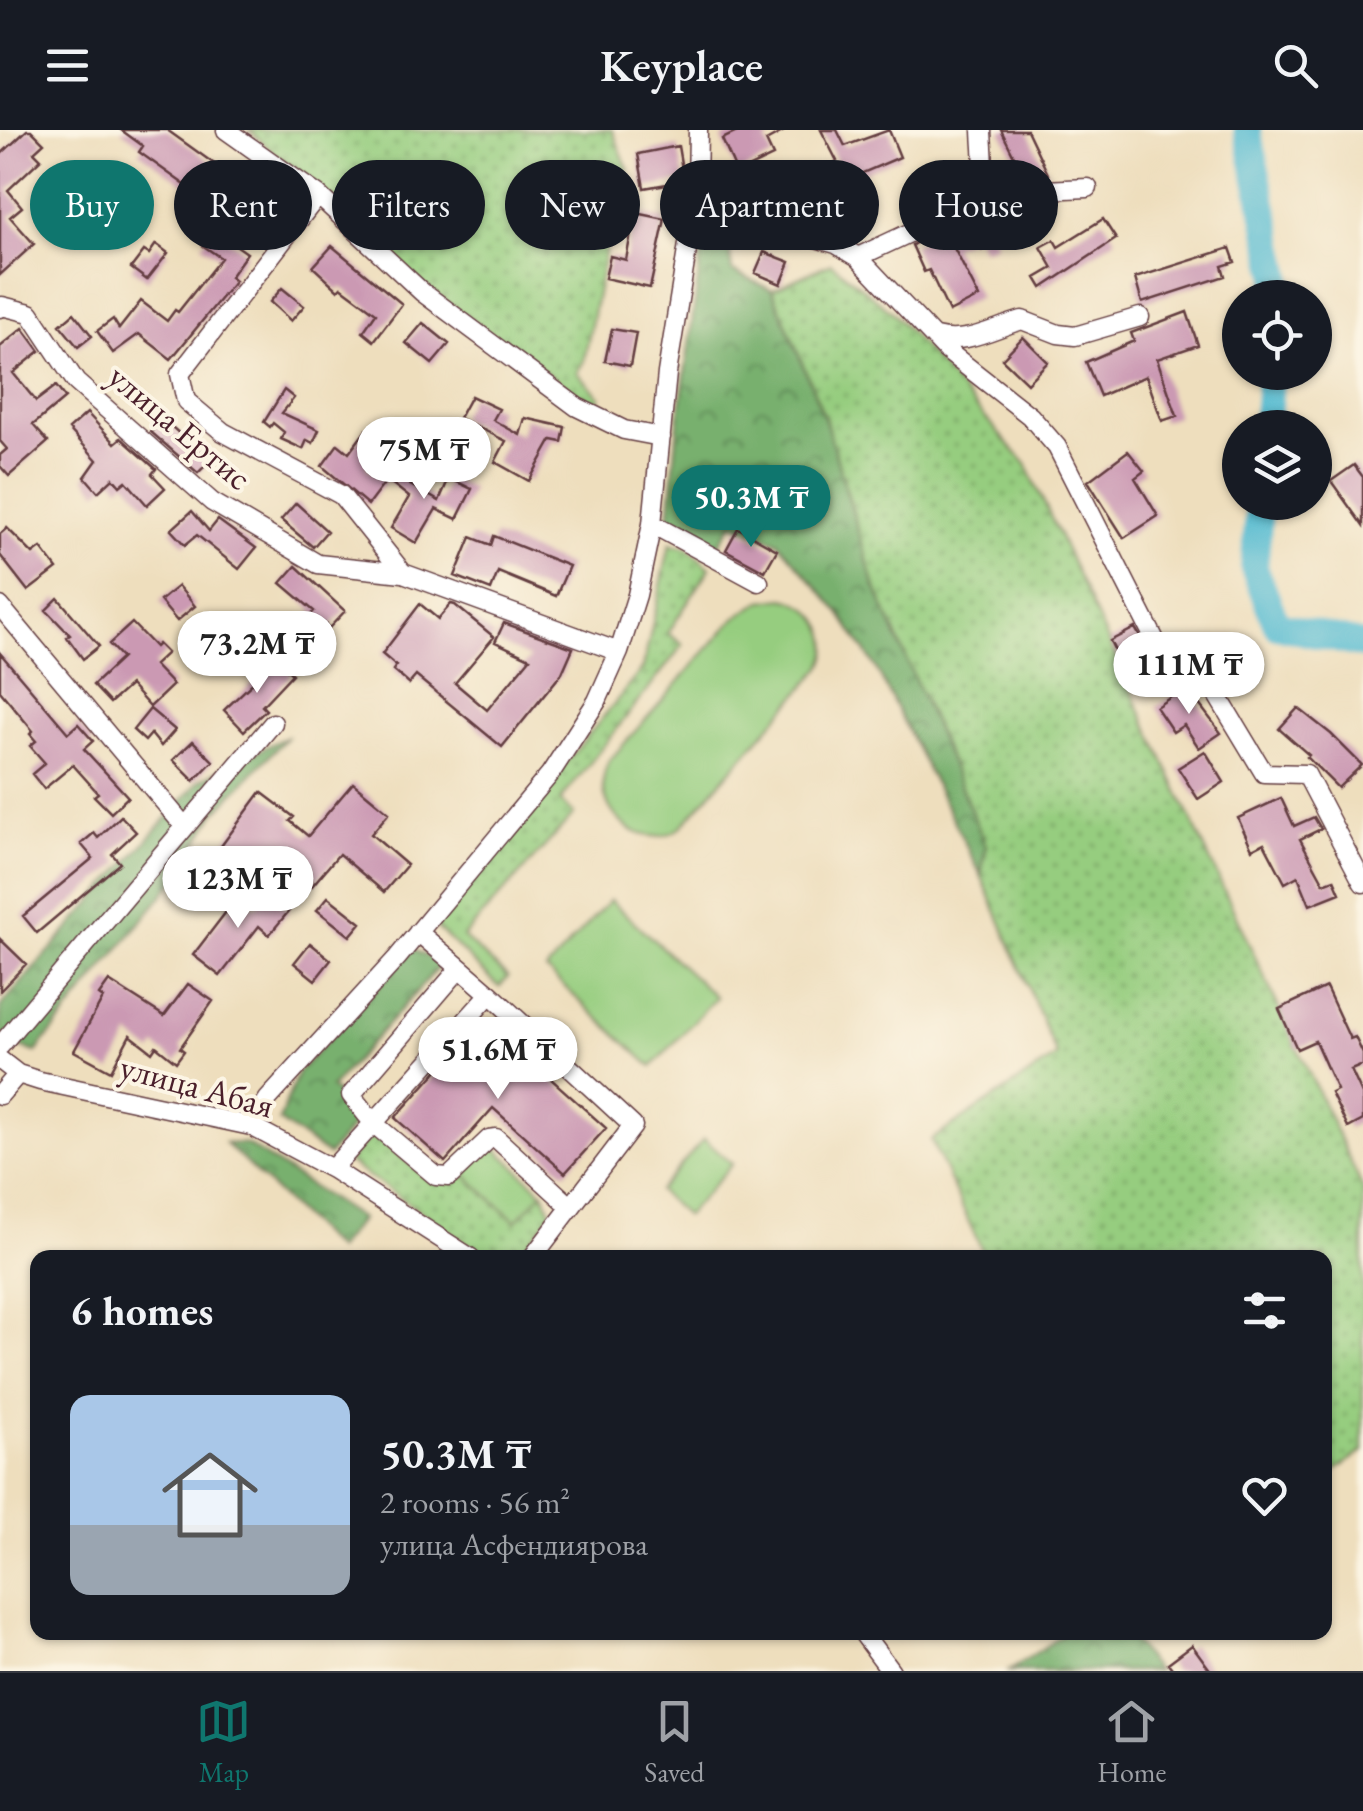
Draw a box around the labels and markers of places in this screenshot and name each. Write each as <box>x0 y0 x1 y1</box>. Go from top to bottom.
pin: 75M ₸ <box>354 417 494 502</box>
pin: 50.3M ₸ <box>659 465 843 550</box>
pin: 73.2M ₸ <box>165 611 349 696</box>
pin: 111M ₸ <box>1108 632 1270 717</box>
pin: 123M ₸ <box>157 846 319 931</box>
pin: 51.6M ₸ <box>406 1017 590 1102</box>

